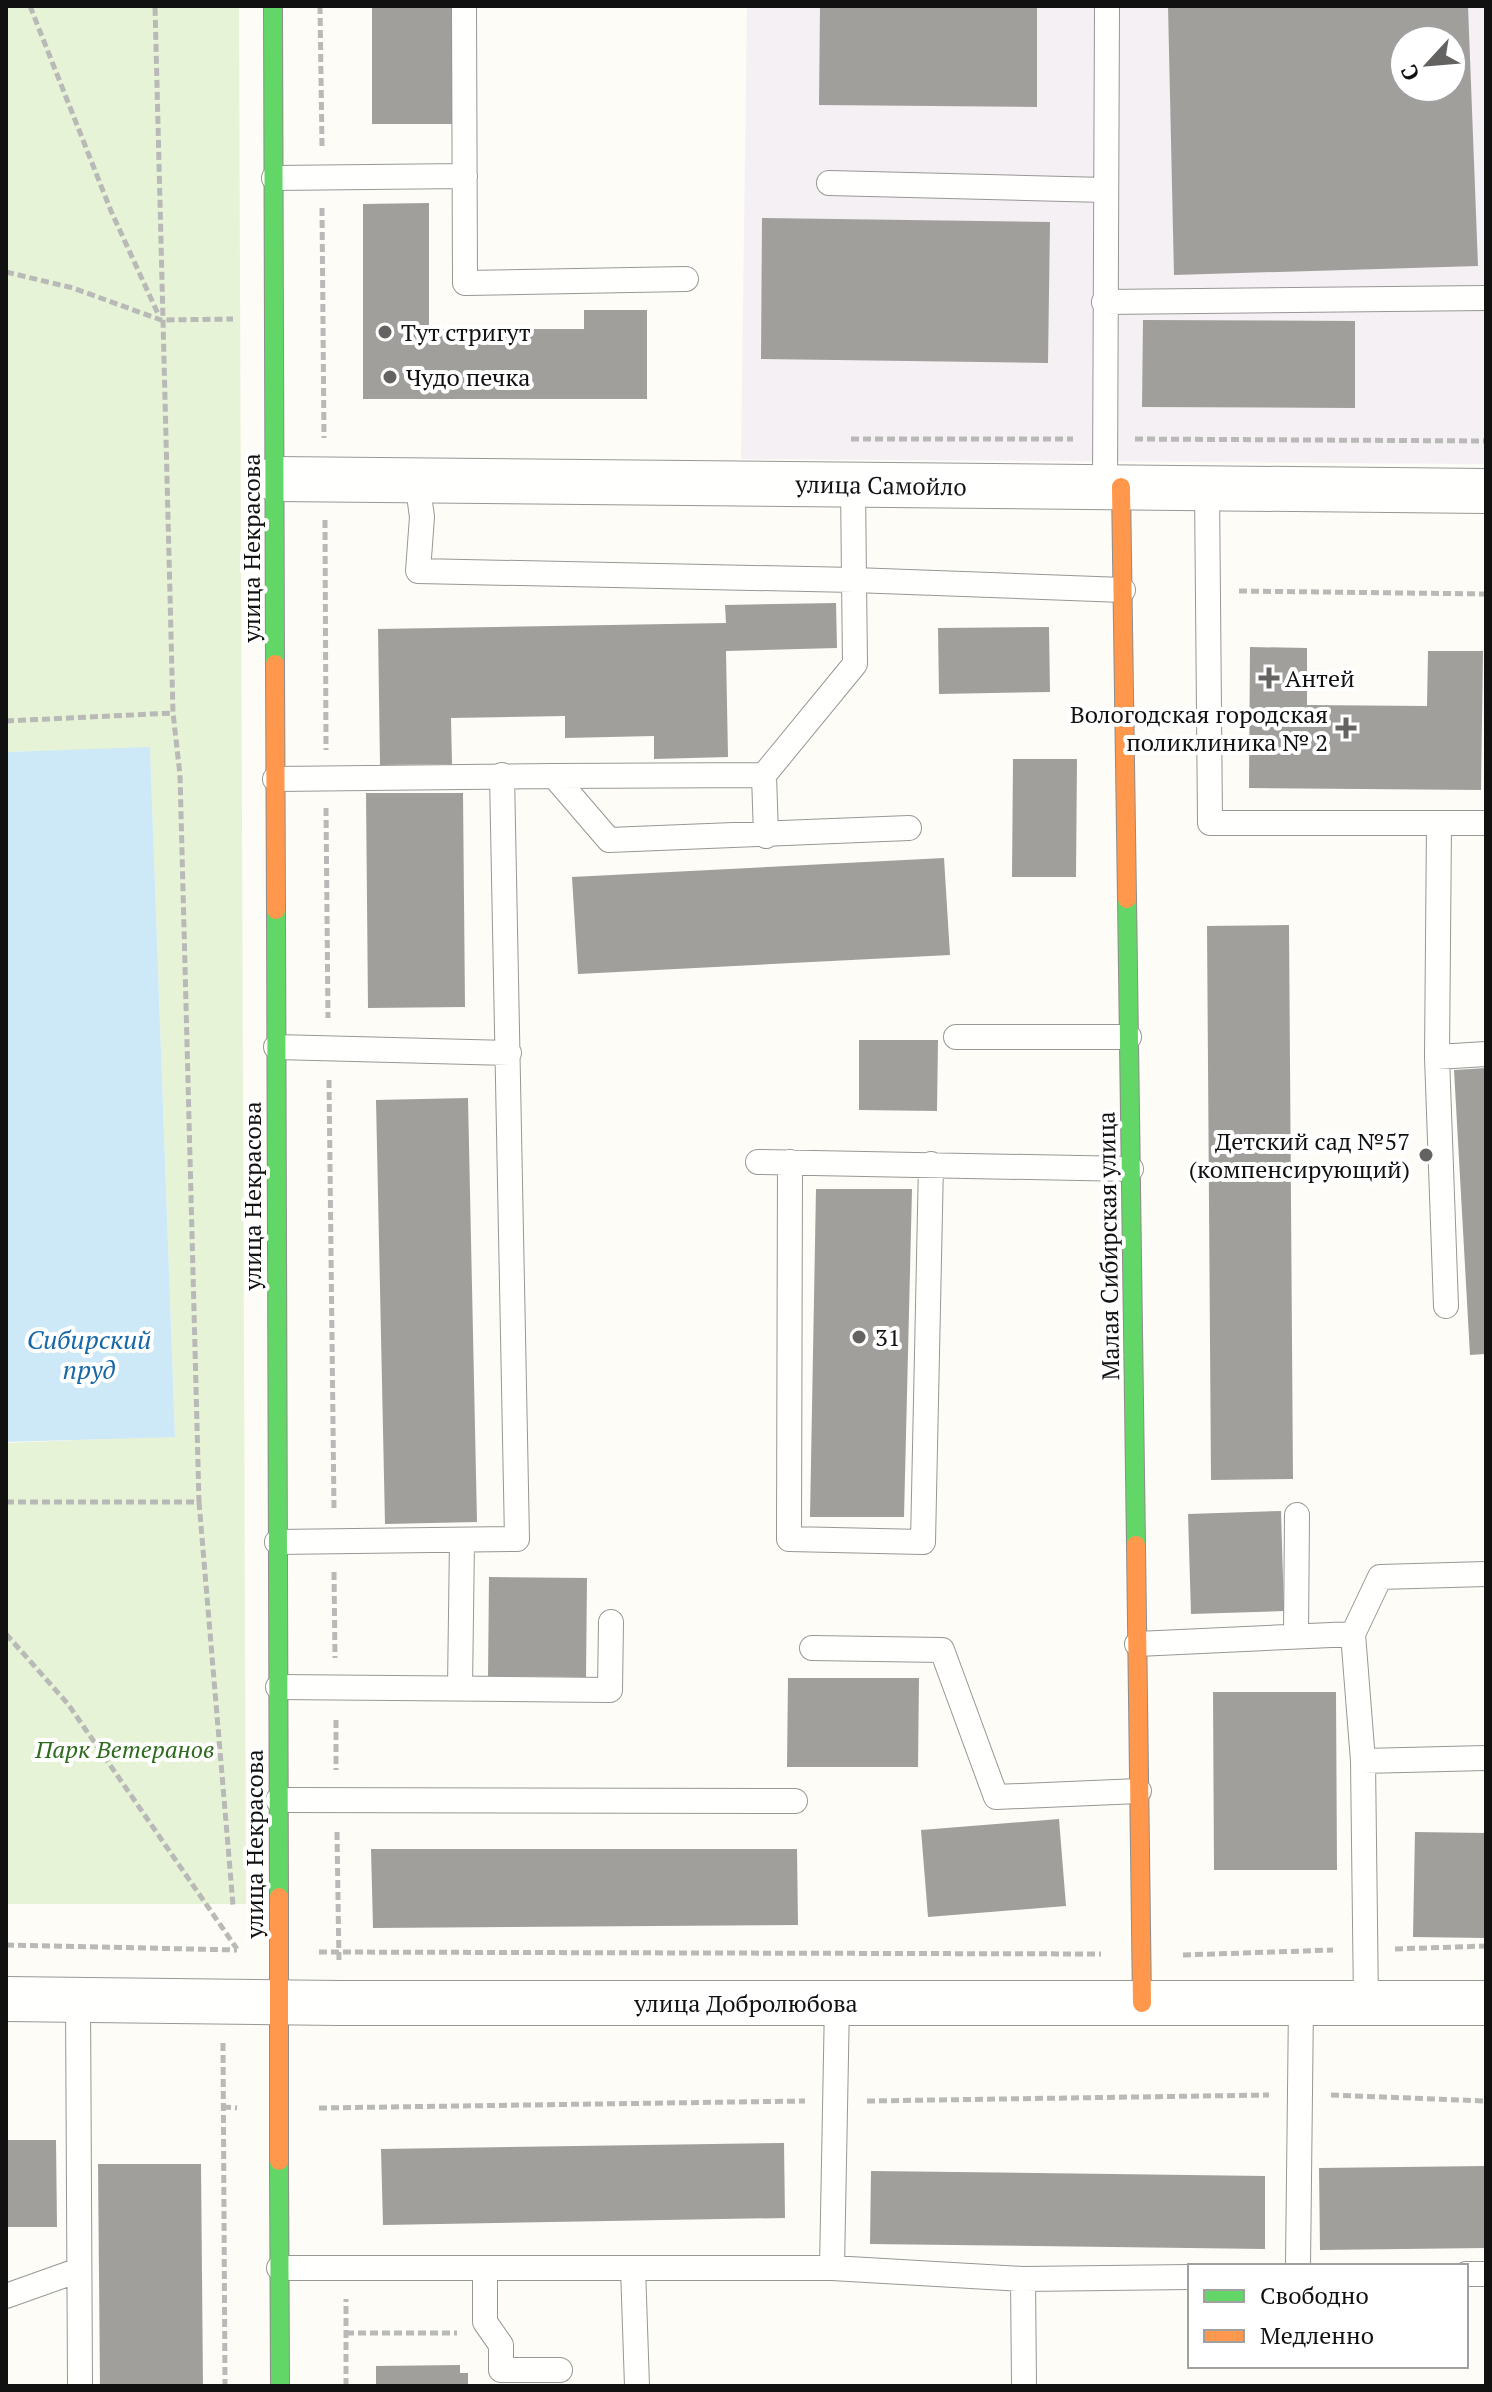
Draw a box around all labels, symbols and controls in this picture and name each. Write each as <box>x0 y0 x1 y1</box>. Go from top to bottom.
north arrow <box>1388 24 1468 104</box>
text: С <box>1393 60 1426 86</box>
place label: Тут стригут <box>401 316 531 348</box>
marker: Тут стригут <box>376 323 394 341</box>
place label: Чудо печка <box>406 361 530 393</box>
marker: Чудо печка <box>381 368 399 386</box>
street label: улица Некрасова <box>235 453 267 644</box>
street label: улица Самойло <box>794 467 967 502</box>
place label: Антей <box>1285 662 1355 694</box>
marker: Антей <box>1260 669 1278 687</box>
place label: Вологодская городская поликлиника № 2 <box>1070 698 1328 758</box>
marker: Вологодская городская поликлиника № 2 <box>1335 717 1357 739</box>
street label: улица Некрасова <box>236 1101 268 1292</box>
street label: Малая Сибирская улица <box>1090 1111 1126 1381</box>
place label: Детский сад №57 (компенсирующий) <box>1189 1125 1410 1185</box>
marker: Детский сад №57 (компенсирующий) <box>1417 1146 1435 1164</box>
place label: 31 <box>875 1321 901 1353</box>
water label: Сибирский пруд <box>27 1322 151 1386</box>
marker: 31 <box>850 1328 868 1346</box>
park label: Парк Ветеранов <box>34 1733 215 1765</box>
street label: улица Некрасова <box>238 1749 270 1940</box>
street label: улица Добролюбова <box>633 1987 858 2019</box>
legend <box>1188 2264 1468 2368</box>
text: Свободно <box>1260 2279 1369 2311</box>
text: Медленно <box>1260 2319 1374 2351</box>

